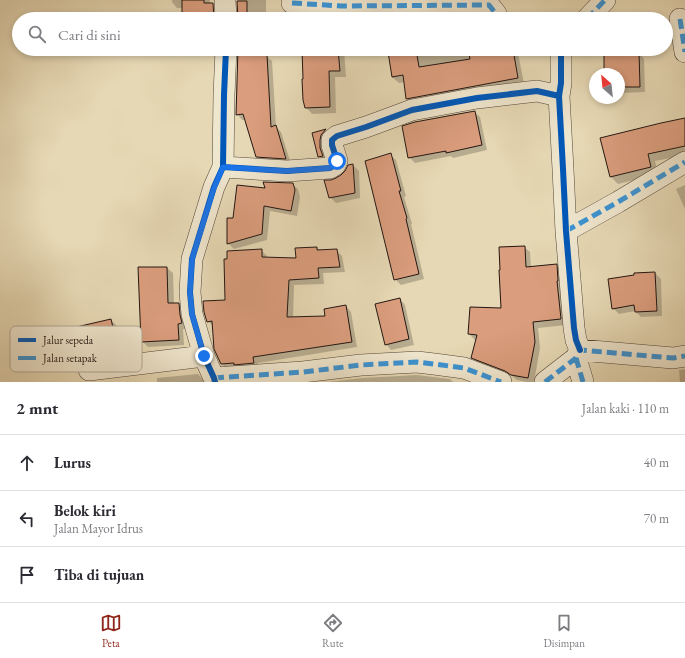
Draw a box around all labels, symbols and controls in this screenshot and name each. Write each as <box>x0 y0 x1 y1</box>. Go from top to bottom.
search box <box>12 12 673 56</box>
icon: search <box>26 23 48 45</box>
text: Cari di sini <box>58 25 121 44</box>
north arrow <box>589 68 625 104</box>
route start <box>328 152 346 170</box>
legend <box>10 326 142 372</box>
text: Jalur sepeda <box>42 333 94 347</box>
route end <box>195 347 213 365</box>
text: Jalan setapak <box>42 351 98 365</box>
text: 2 mnt <box>16 397 58 419</box>
text: Jalan kaki · 110 m <box>582 400 669 417</box>
icon: ahead <box>16 452 38 474</box>
text: Lurus <box>54 453 91 472</box>
text: 40 m <box>644 454 669 471</box>
text: Belok kiri <box>54 501 116 520</box>
icon: left <box>16 508 38 530</box>
text: 70 m <box>644 510 669 527</box>
text: Jalan Mayor Idrus <box>54 520 143 537</box>
icon: arrive <box>16 564 38 586</box>
text: Tiba di tujuan <box>54 565 144 584</box>
tab: Peta <box>100 612 122 650</box>
tab: Rute <box>322 612 344 650</box>
tab: Disimpan <box>544 612 585 650</box>

